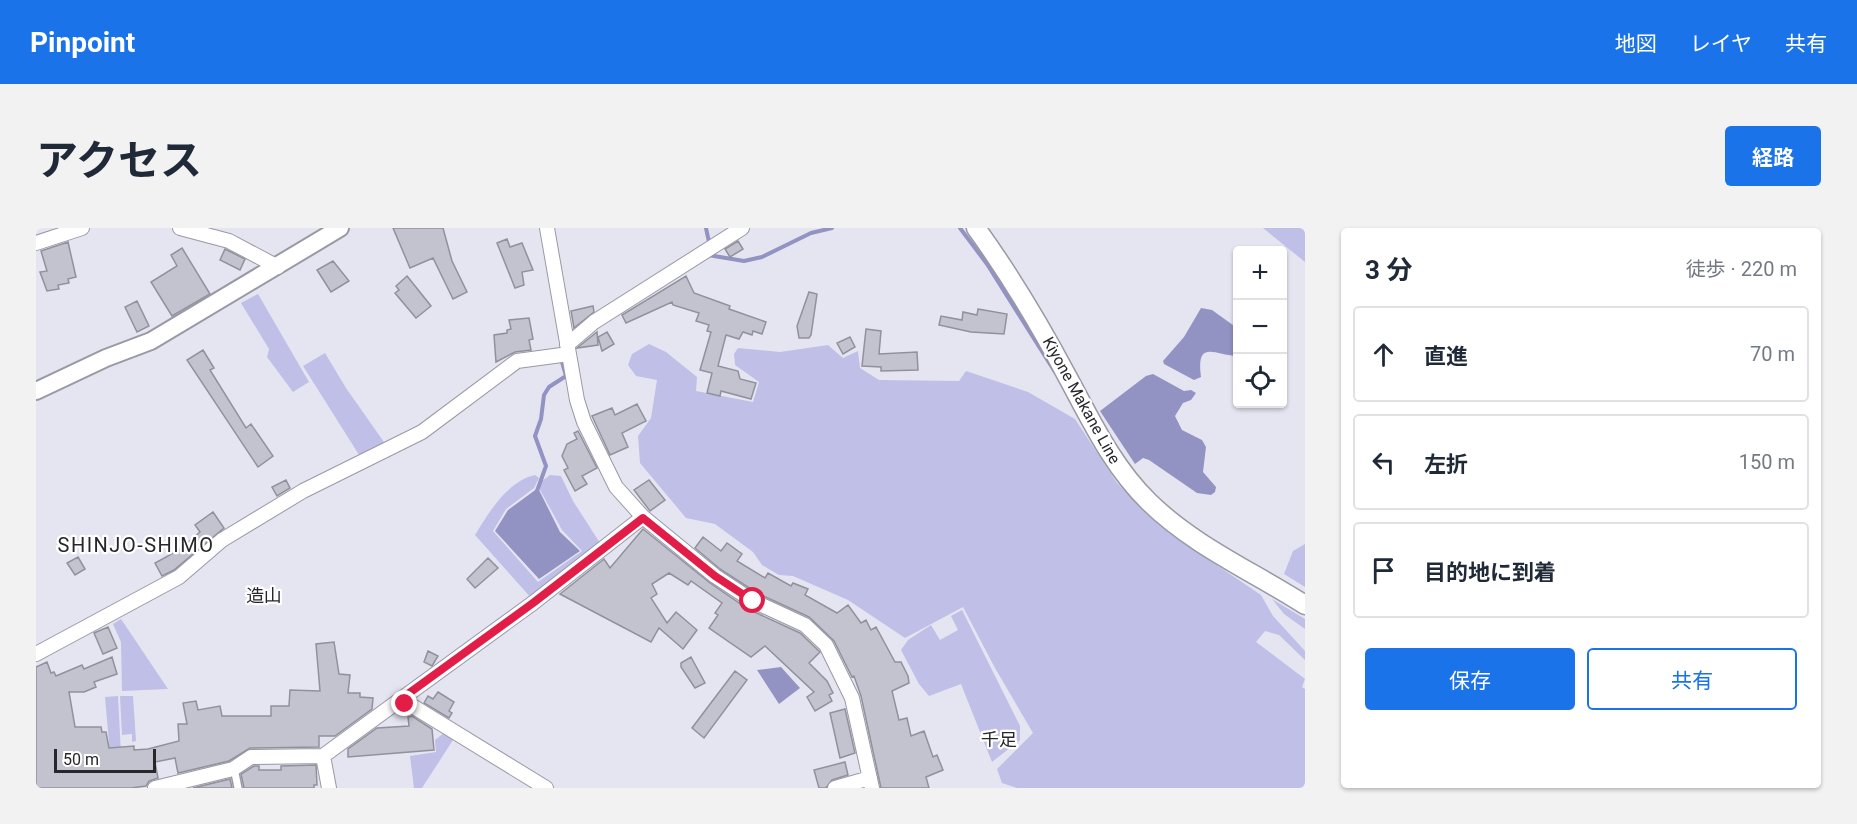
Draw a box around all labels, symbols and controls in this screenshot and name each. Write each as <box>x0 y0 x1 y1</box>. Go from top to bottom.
text: Pinpoint <box>30 26 135 59</box>
text: 地図 <box>1615 32 1657 56</box>
text: レイヤ <box>1690 32 1752 56</box>
text: 共有 <box>1785 32 1827 56</box>
button: 経路 <box>1725 126 1821 186</box>
text: アクセス <box>36 136 202 185</box>
map controls <box>1233 246 1287 408</box>
button: + <box>1233 246 1287 300</box>
text: 3 分 <box>1365 255 1412 285</box>
text: 徒歩 · 220 m <box>1686 257 1797 281</box>
button: − <box>1233 300 1287 354</box>
street label: Kiyone Makane Line <box>1039 333 1124 467</box>
icon: ahead <box>1367 338 1400 371</box>
text: 70 m <box>1750 342 1795 366</box>
text: 直進 <box>1424 344 1468 369</box>
button: locate <box>1233 354 1287 408</box>
icon: left <box>1367 446 1400 479</box>
text: 150 m <box>1739 450 1795 474</box>
text: 左折 <box>1424 452 1468 477</box>
district label: SHINJO-SHIMO <box>58 533 214 557</box>
icon: arrive <box>1367 554 1400 587</box>
text: 目的地に到着 <box>1424 560 1556 585</box>
district label: 造山 <box>246 585 282 606</box>
route start <box>739 587 765 613</box>
button: 保存 <box>1365 648 1575 710</box>
button: 共有 <box>1587 648 1797 710</box>
route end <box>391 690 417 716</box>
district label: 千足 <box>981 729 1017 750</box>
scale bar <box>54 746 156 774</box>
text: 50 m <box>63 750 99 769</box>

